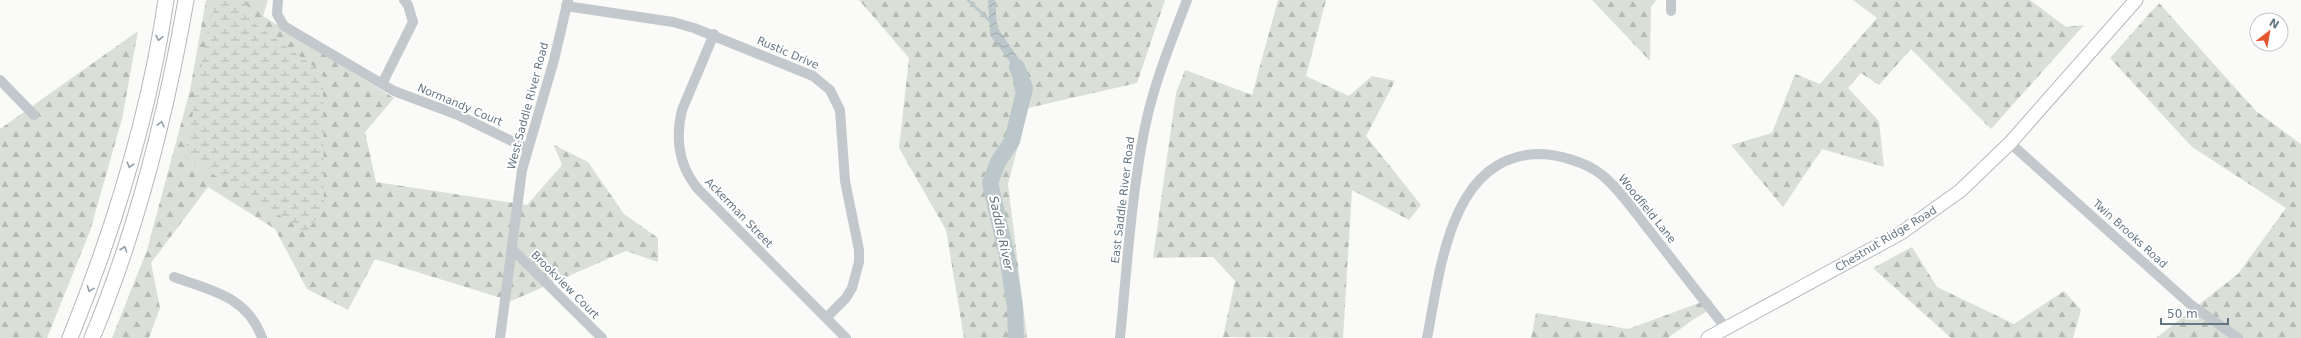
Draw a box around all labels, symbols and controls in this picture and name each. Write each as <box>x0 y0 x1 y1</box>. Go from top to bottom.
north arrow <box>2249 12 2289 52</box>
text: N <box>2267 16 2281 32</box>
street label: Rustic Drive <box>755 34 821 72</box>
one-way arrow <box>156 35 164 42</box>
street label: West Saddle River Road <box>505 41 551 171</box>
street label: Normandy Court <box>416 81 505 129</box>
one-way arrow <box>156 121 164 127</box>
street label: East Saddle River Road <box>1109 136 1137 264</box>
one-way arrow <box>126 161 135 168</box>
street label: Woodfield Lane <box>1615 172 1679 246</box>
street label: Ackerman Street <box>702 175 776 251</box>
water label: Saddle River <box>986 194 1016 273</box>
street label: Twin Brooks Road <box>2089 196 2170 271</box>
street label: Chestnut Ridge Road <box>1833 204 1939 274</box>
one-way arrow <box>120 245 128 252</box>
street label: Brookview Court <box>528 248 602 322</box>
one-way arrow <box>86 285 94 292</box>
scale bar <box>2161 300 2228 326</box>
text: 50 m <box>2167 307 2198 321</box>

